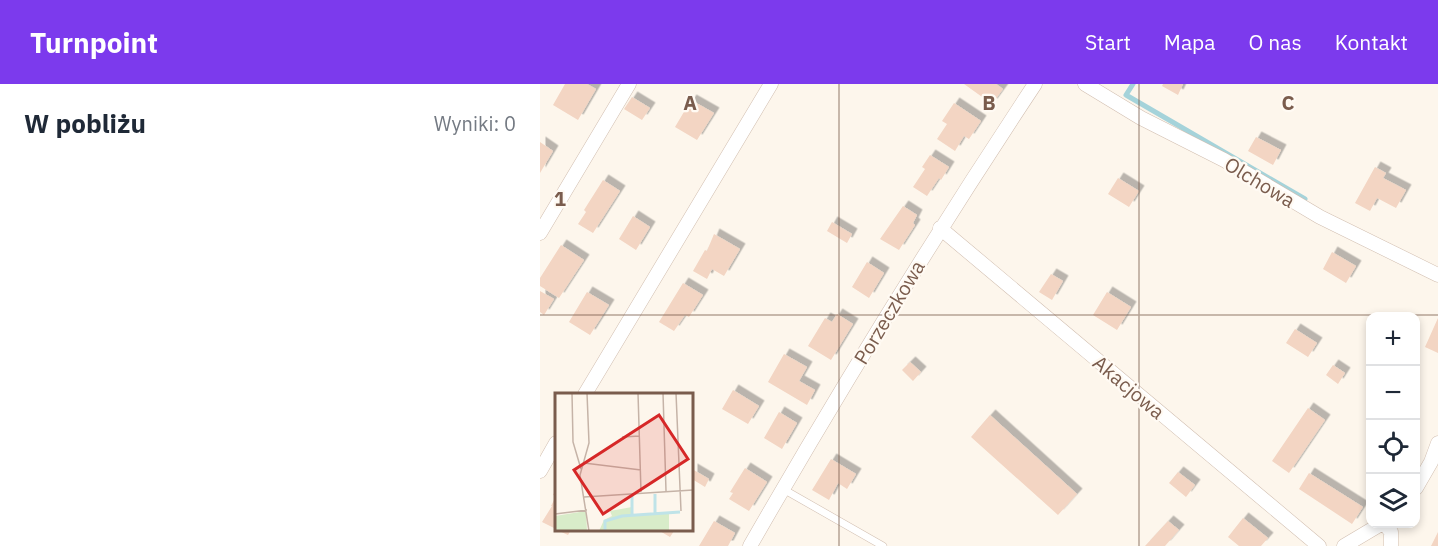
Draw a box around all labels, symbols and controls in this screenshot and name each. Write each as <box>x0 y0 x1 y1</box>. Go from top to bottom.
text: Turnpoint <box>30 24 158 61</box>
text: Start <box>1085 28 1131 56</box>
text: Mapa <box>1164 28 1216 56</box>
text: O nas <box>1249 28 1302 56</box>
text: Kontakt <box>1335 28 1408 56</box>
text: A <box>683 89 697 116</box>
text: B <box>982 89 996 116</box>
text: C <box>1281 89 1295 116</box>
text: W pobliżu <box>24 106 146 140</box>
text: Wyniki: 0 <box>434 110 516 137</box>
street label: Olchowa <box>1220 150 1301 214</box>
text: 1 <box>554 185 566 212</box>
street label: Porzeczkowa <box>847 255 931 369</box>
map controls <box>1366 312 1420 528</box>
button: + <box>1366 312 1420 366</box>
street label: Akacjowa <box>1087 349 1171 425</box>
button: − <box>1366 366 1420 420</box>
inset map <box>555 393 693 531</box>
button: locate <box>1366 420 1420 474</box>
button: layers <box>1366 474 1420 528</box>

